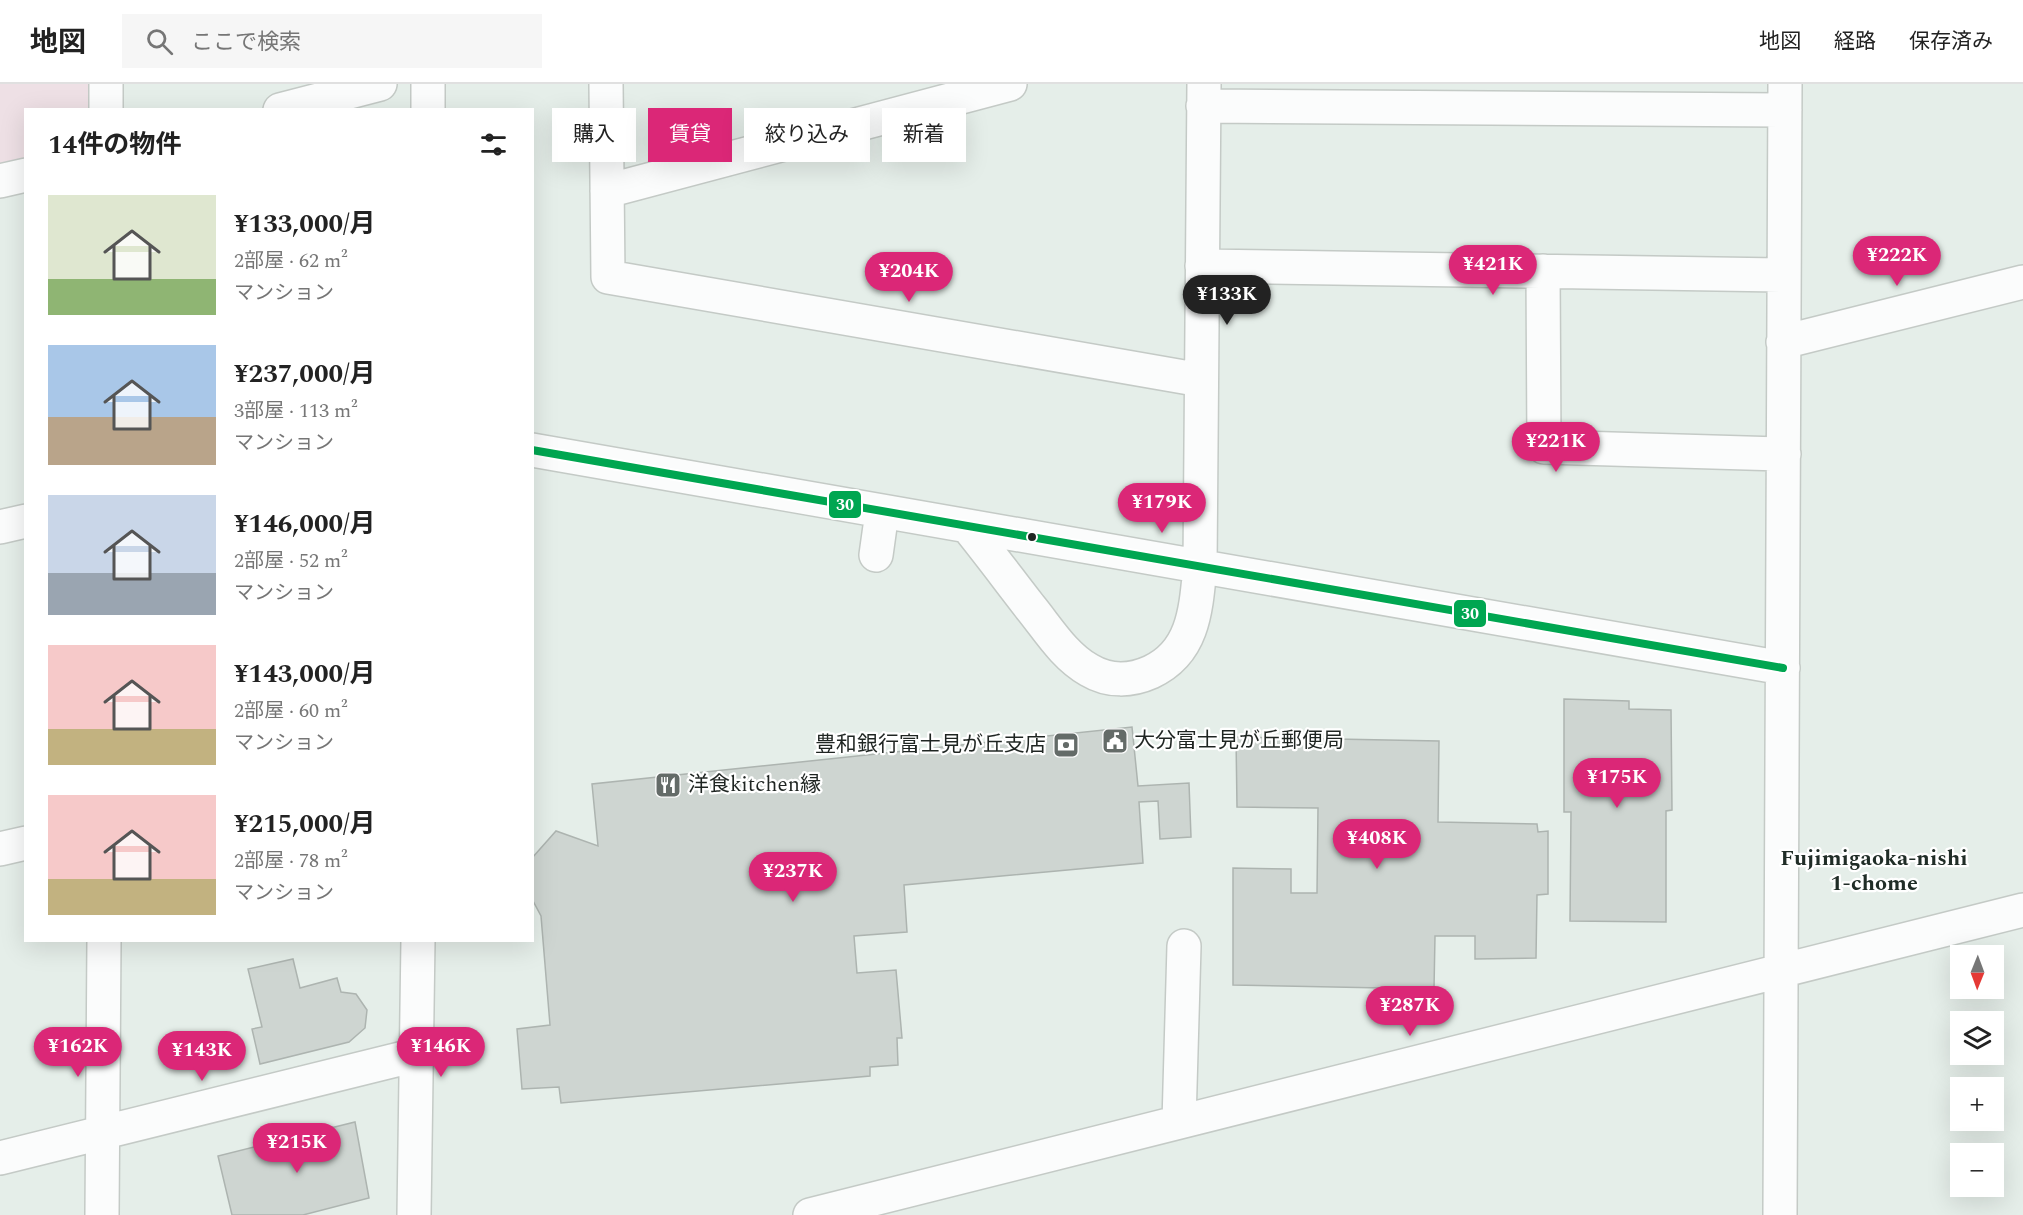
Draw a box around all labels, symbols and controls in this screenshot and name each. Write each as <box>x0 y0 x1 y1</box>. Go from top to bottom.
search box <box>122 14 542 68</box>
text: 地図 <box>30 21 86 64</box>
icon: search <box>143 25 176 58</box>
text: ここで検索 <box>191 26 301 59</box>
text: 地図 <box>1759 26 1801 58</box>
text: 経路 <box>1834 26 1876 58</box>
text: 保存済み <box>1909 26 1993 58</box>
chip: 購入 <box>552 108 636 162</box>
chip: 賃貸 <box>648 108 732 162</box>
chip: 絞り込み <box>744 108 870 162</box>
chip: 新着 <box>882 108 966 162</box>
text: 14件の物件 <box>48 125 181 165</box>
icon: filters <box>477 128 510 161</box>
text: ¥133,000/月 <box>234 204 376 244</box>
icon: home <box>96 219 168 291</box>
pin: ¥222K <box>1855 236 1939 287</box>
text: ¥222K <box>1867 240 1927 270</box>
pin: ¥421K <box>1451 245 1535 296</box>
text: 2部屋 · 62 m² <box>234 246 348 276</box>
text: ¥421K <box>1463 249 1523 279</box>
pin: ¥204K <box>867 252 951 303</box>
text: ¥204K <box>879 256 939 286</box>
pin: ¥133K <box>1185 275 1269 326</box>
text: マンション <box>234 278 334 308</box>
text: ¥133K <box>1197 279 1257 309</box>
text: ¥237,000/月 <box>234 354 376 394</box>
icon: home <box>96 369 168 441</box>
text: 3部屋 · 113 m² <box>234 396 358 426</box>
pin: ¥221K <box>1514 422 1598 473</box>
text: ¥221K <box>1526 426 1586 456</box>
text: マンション <box>234 428 334 458</box>
pin: ¥179K <box>1120 483 1204 534</box>
text: ¥179K <box>1132 487 1192 517</box>
line badge: 30 <box>828 490 862 519</box>
text: 30 <box>836 493 854 517</box>
text: ¥146,000/月 <box>234 504 376 544</box>
icon: home <box>96 519 168 591</box>
unlabelled marker <box>1026 531 1038 543</box>
text: 2部屋 · 52 m² <box>234 546 348 576</box>
text: マンション <box>234 578 334 608</box>
line badge: 30 <box>1453 599 1487 628</box>
text: 30 <box>1461 602 1479 626</box>
text: ¥143,000/月 <box>234 654 376 694</box>
icon: home <box>96 669 168 741</box>
text: 2部屋 · 60 m² <box>234 696 348 726</box>
place label: 大分富士見が丘郵便局 <box>1134 725 1344 757</box>
public building icon: 大分富士見が丘郵便局 <box>1100 726 1130 756</box>
text: マンション <box>234 728 334 758</box>
place label: 豊和銀行富士見が丘支店 <box>815 729 1046 761</box>
bank icon: 豊和銀行富士見が丘支店 <box>1051 730 1081 760</box>
pin: ¥175K <box>1575 758 1659 809</box>
text: ¥175K <box>1587 762 1647 792</box>
place label: 洋食kitchen縁 <box>688 769 821 801</box>
restaurant icon: 洋食kitchen縁 <box>653 770 683 800</box>
text: ¥215,000/月 <box>234 804 376 844</box>
icon: home <box>96 819 168 891</box>
pin: ¥408K <box>1335 819 1419 870</box>
text: ¥408K <box>1347 823 1407 853</box>
district label: Fujimigaoka-nishi 1-chome <box>1780 842 1968 900</box>
text: 2部屋 · 78 m² <box>234 846 348 876</box>
pin: ¥237K <box>751 852 835 903</box>
text: ¥237K <box>763 856 823 886</box>
text: マンション <box>234 878 334 908</box>
north arrow <box>1950 945 2004 999</box>
map controls <box>1950 945 2004 1197</box>
pin: ¥287K <box>1368 986 1452 1037</box>
text: ¥287K <box>1380 990 1440 1020</box>
button: layers <box>1950 1011 2004 1065</box>
pin: ¥162K <box>36 1027 120 1078</box>
pin: ¥146K <box>399 1027 483 1078</box>
text: ¥162K <box>48 1031 108 1061</box>
pin: ¥143K <box>160 1031 244 1082</box>
text: ¥146K <box>411 1031 471 1061</box>
text: ¥143K <box>172 1035 232 1065</box>
button: + <box>1950 1077 2004 1131</box>
pin: ¥215K <box>255 1123 339 1174</box>
text: ¥215K <box>267 1127 327 1157</box>
button: − <box>1950 1143 2004 1197</box>

